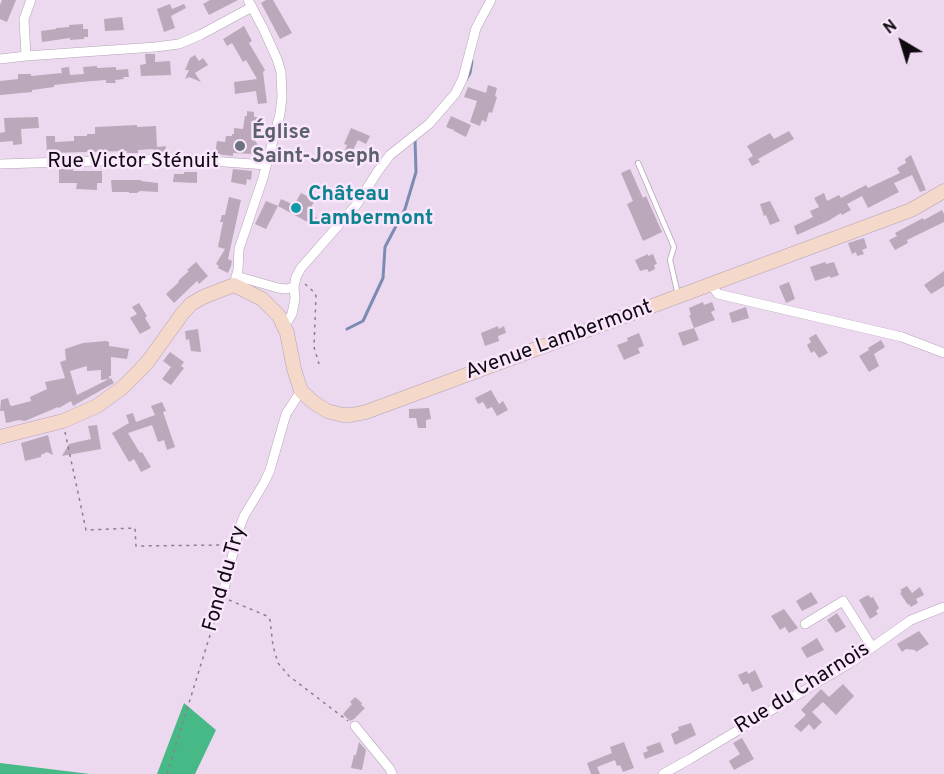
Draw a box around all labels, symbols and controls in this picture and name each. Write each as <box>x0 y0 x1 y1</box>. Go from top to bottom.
north arrow <box>872 12 932 72</box>
text: N <box>880 16 902 39</box>
place label: Église Saint-Joseph <box>252 121 380 171</box>
marker: Église Saint-Joseph <box>233 139 247 153</box>
street label: Rue Victor Sténuit <box>47 150 219 176</box>
place label: Château Lambermont <box>308 183 433 233</box>
marker: Château Lambermont <box>289 201 303 215</box>
street label: Avenue Lambermont <box>462 295 656 387</box>
street label: Fond du Try <box>199 523 253 635</box>
street label: Rue du Charnois <box>731 637 875 741</box>

